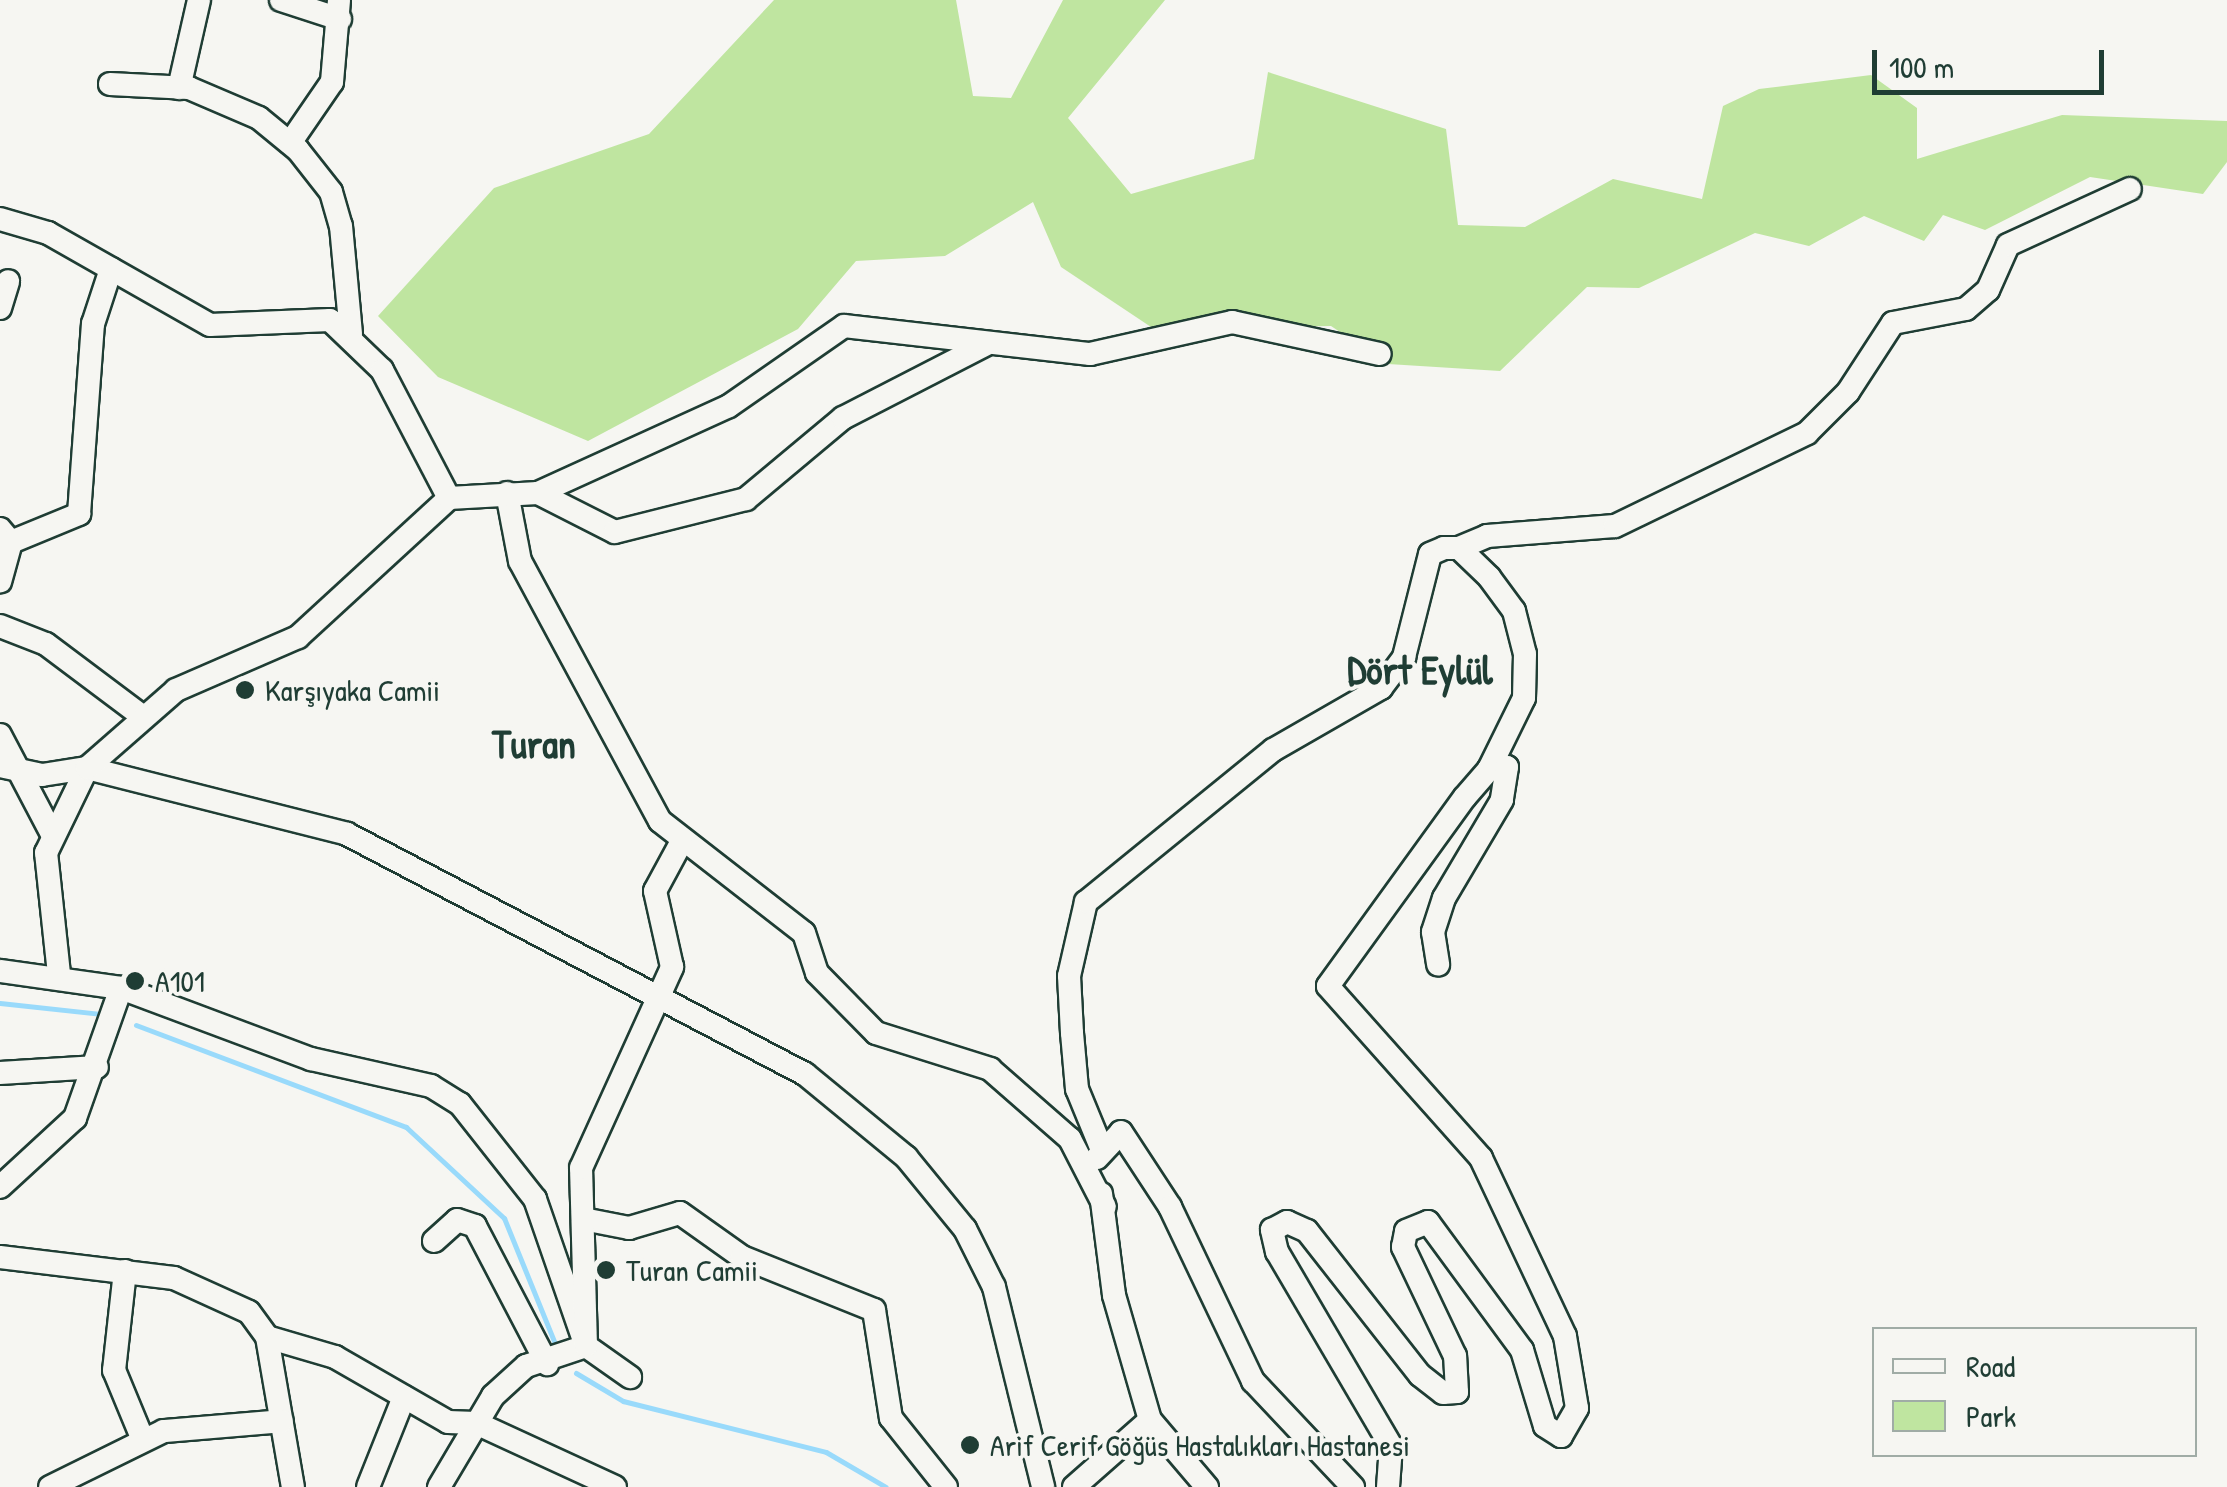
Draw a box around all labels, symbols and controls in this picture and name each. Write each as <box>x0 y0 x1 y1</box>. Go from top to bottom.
scale bar <box>1877 30 2110 92</box>
text: 100 m <box>1889 47 1954 87</box>
district label: Dört Eylül <box>1347 645 1493 693</box>
place label: Karşıyaka Camii <box>265 672 440 708</box>
marker: Karşıyaka Camii <box>234 679 256 701</box>
district label: Turan <box>492 719 576 767</box>
place label: A101 <box>155 963 205 999</box>
marker: A101 <box>124 970 146 992</box>
place label: Turan Camii <box>626 1252 758 1288</box>
marker: Turan Camii <box>595 1259 617 1281</box>
legend <box>1872 1327 2197 1457</box>
text: Road <box>1966 1346 2015 1386</box>
text: Park <box>1966 1396 2016 1436</box>
place label: Arif Cerif Göğüs Hastalıkları Hastanesi <box>990 1427 1410 1463</box>
marker: Arif Cerif Göğüs Hastalıkları Hastanesi <box>959 1434 981 1456</box>

